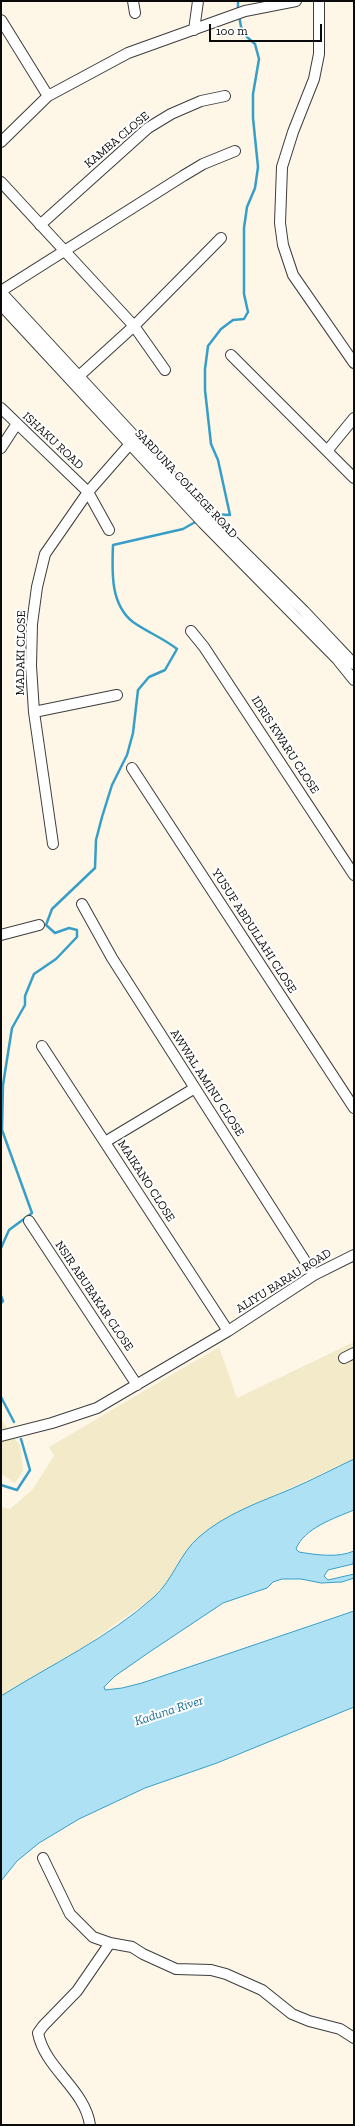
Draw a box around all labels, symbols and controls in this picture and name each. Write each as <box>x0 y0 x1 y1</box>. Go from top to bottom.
scale bar <box>211 16 324 42</box>
text: 100 m <box>216 24 248 38</box>
street label: KAMBA CLOSE <box>82 109 152 171</box>
street label: ISHAKU ROAD <box>20 409 86 473</box>
street label: SARDUNA COLLEGE ROAD <box>132 426 240 542</box>
street label: MADAKI CLOSE <box>13 610 29 696</box>
street label: IDRIS KWARU CLOSE <box>248 693 322 797</box>
street label: YUSUF ABDULLAHI CLOSE <box>208 866 300 996</box>
street label: AWWAL AMINU CLOSE <box>167 1027 247 1139</box>
street label: MAIKANO CLOSE <box>114 1138 178 1224</box>
street label: NSIR ABUBAKAR CLOSE <box>52 1238 136 1354</box>
street label: ALIYU BARAU ROAD <box>234 1246 334 1316</box>
water label: Kaduna River <box>133 1693 205 1729</box>

